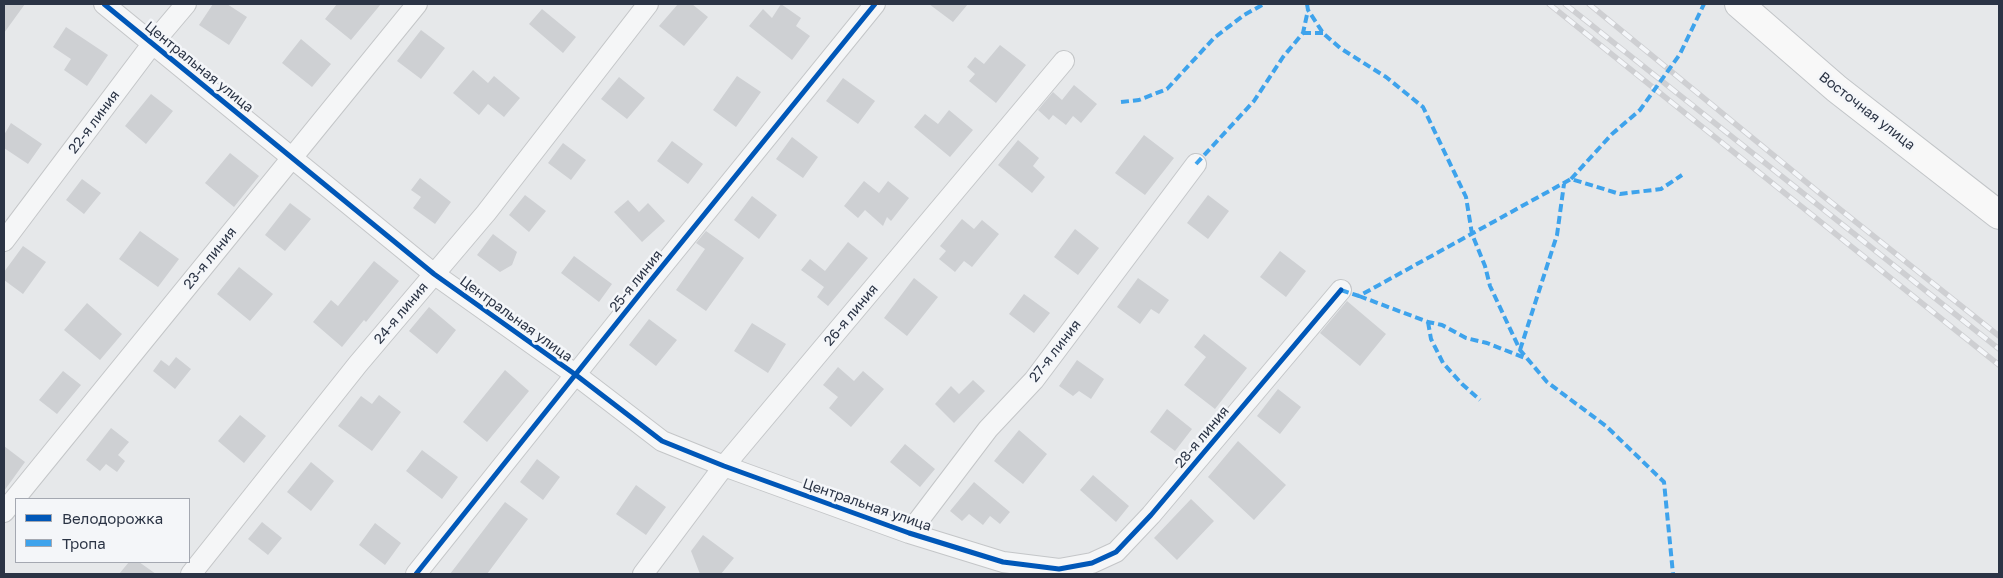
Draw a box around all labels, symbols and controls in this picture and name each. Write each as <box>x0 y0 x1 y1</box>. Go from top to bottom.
street label: Центральная улица <box>141 18 257 116</box>
street label: Восточная улица <box>1816 68 1918 154</box>
street label: 22-я линия <box>65 87 123 157</box>
street label: 23-я линия <box>180 224 240 292</box>
street label: 25-я линия <box>606 247 666 315</box>
street label: Центральная улица <box>456 272 576 366</box>
street label: 24-я линия <box>370 279 432 347</box>
street label: 26-я линия <box>820 281 882 349</box>
street label: 27-я линия <box>1026 317 1084 385</box>
street label: 28-я линия <box>1171 403 1233 471</box>
street label: Центральная улица <box>800 475 934 535</box>
legend <box>15 498 190 563</box>
text: Велодорожка <box>62 509 163 527</box>
text: Тропа <box>62 534 106 552</box>

